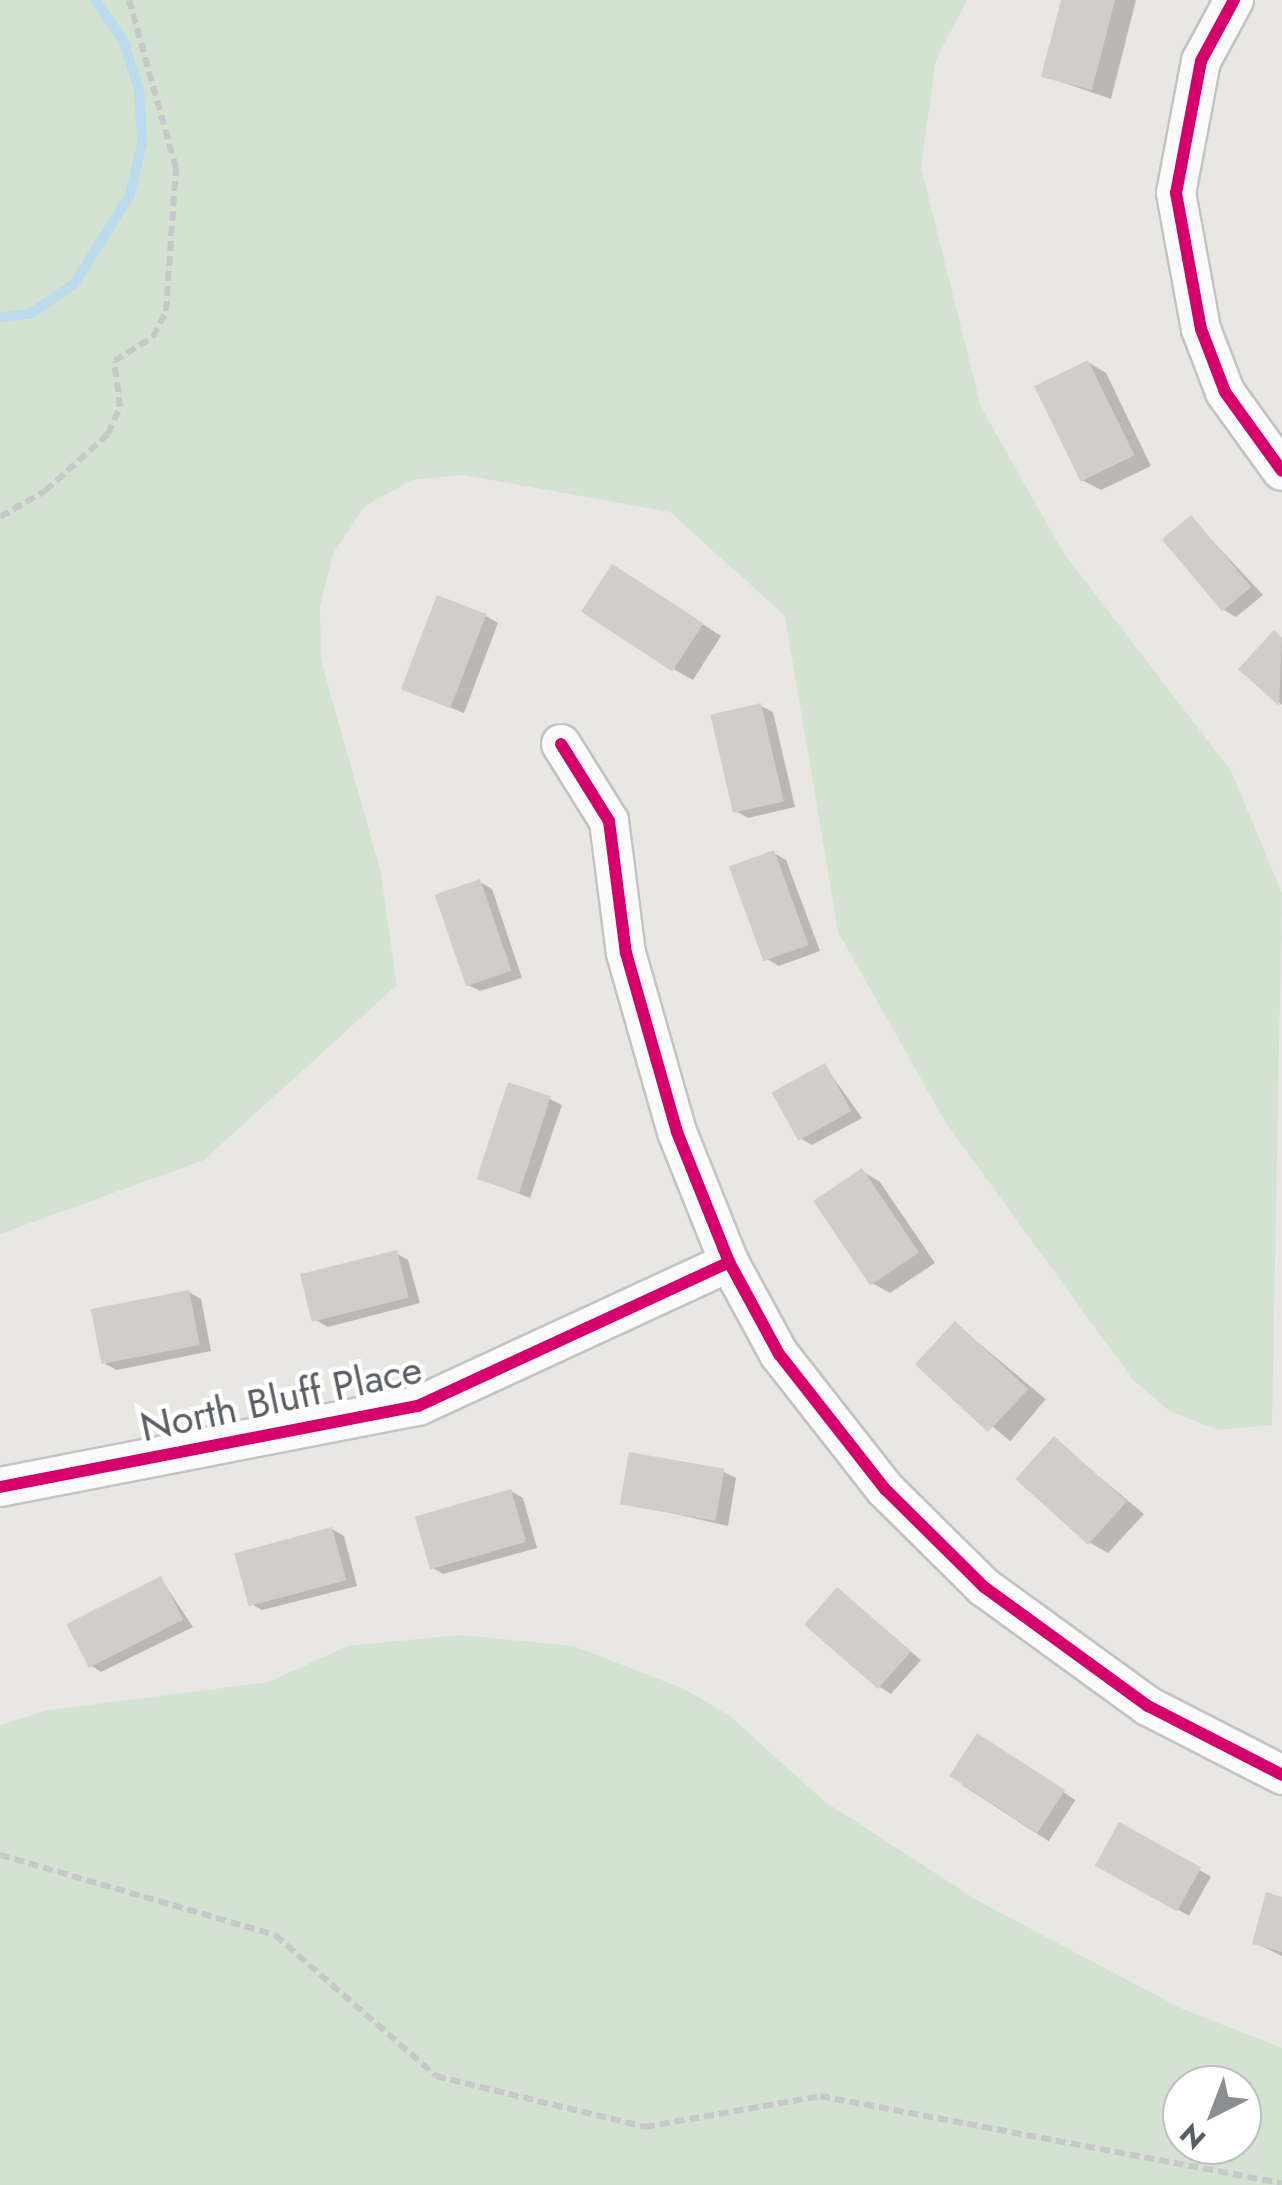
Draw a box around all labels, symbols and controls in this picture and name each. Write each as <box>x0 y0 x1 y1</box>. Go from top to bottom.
street label: North Bluff Place <box>136 1345 426 1451</box>
north arrow <box>1162 2065 1262 2165</box>
text: N <box>1171 2114 1215 2159</box>

